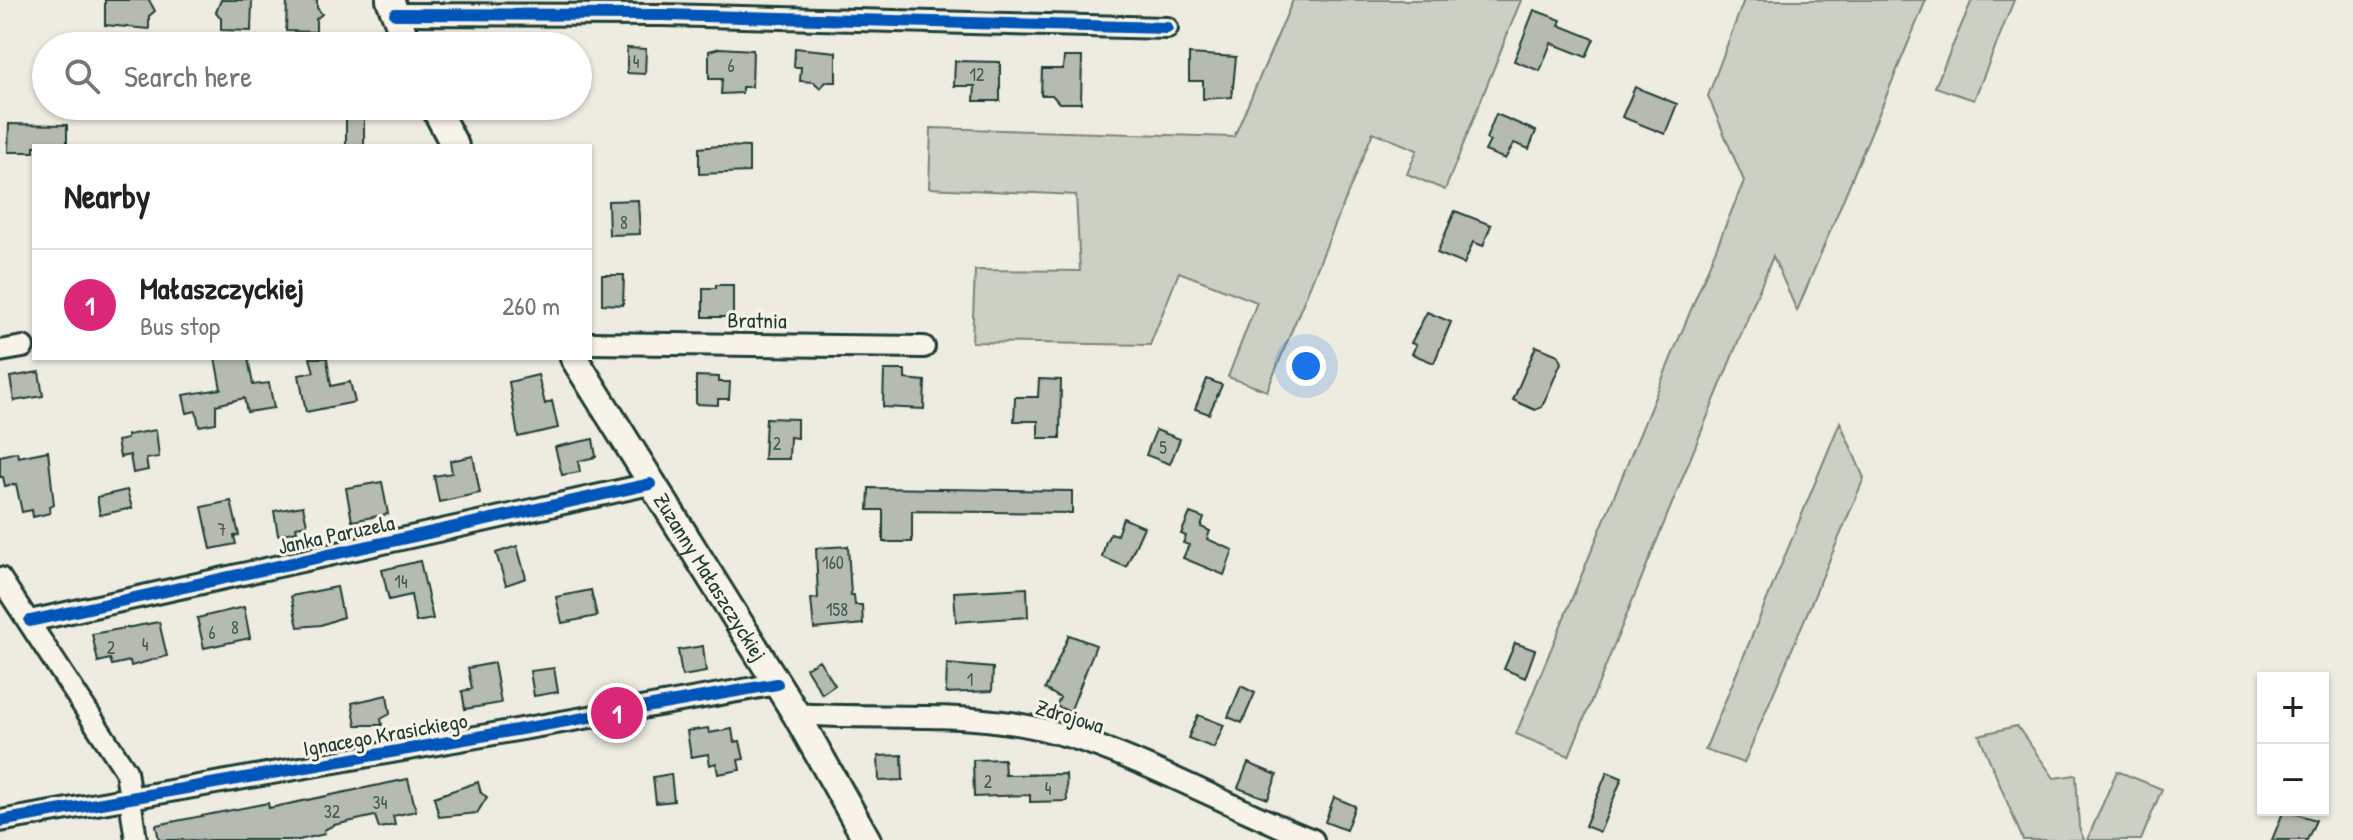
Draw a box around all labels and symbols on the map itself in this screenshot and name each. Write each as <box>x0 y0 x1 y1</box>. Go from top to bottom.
house number: 4 <box>633 49 640 74</box>
house number: 6 <box>727 53 735 78</box>
house number: 12 <box>970 62 985 87</box>
house number: 8 <box>620 210 628 235</box>
street label: Bratnia <box>727 304 787 336</box>
your location <box>1286 346 1326 386</box>
house number: 2 <box>773 431 782 456</box>
house number: 5 <box>1159 435 1167 460</box>
street label: Zuzanny Małaszczyckiej <box>647 487 774 667</box>
street label: Janka Paruzela <box>275 507 398 561</box>
house number: 7 <box>218 517 227 542</box>
house number: 160 <box>822 550 844 575</box>
house number: 14 <box>394 569 408 594</box>
house number: 158 <box>826 597 848 622</box>
house number: 8 <box>231 615 239 640</box>
house number: 6 <box>208 620 216 645</box>
house number: 4 <box>142 632 149 657</box>
house number: 2 <box>107 635 116 660</box>
house number: 1 <box>967 667 973 692</box>
pin: 1 <box>591 683 643 743</box>
street label: Zdrojowa <box>1032 691 1108 741</box>
street label: Ignacego Krasickiego <box>300 705 470 763</box>
house number: 2 <box>984 769 993 794</box>
house number: 4 <box>1045 776 1052 801</box>
house number: 34 <box>373 790 388 815</box>
house number: 32 <box>324 799 341 824</box>

